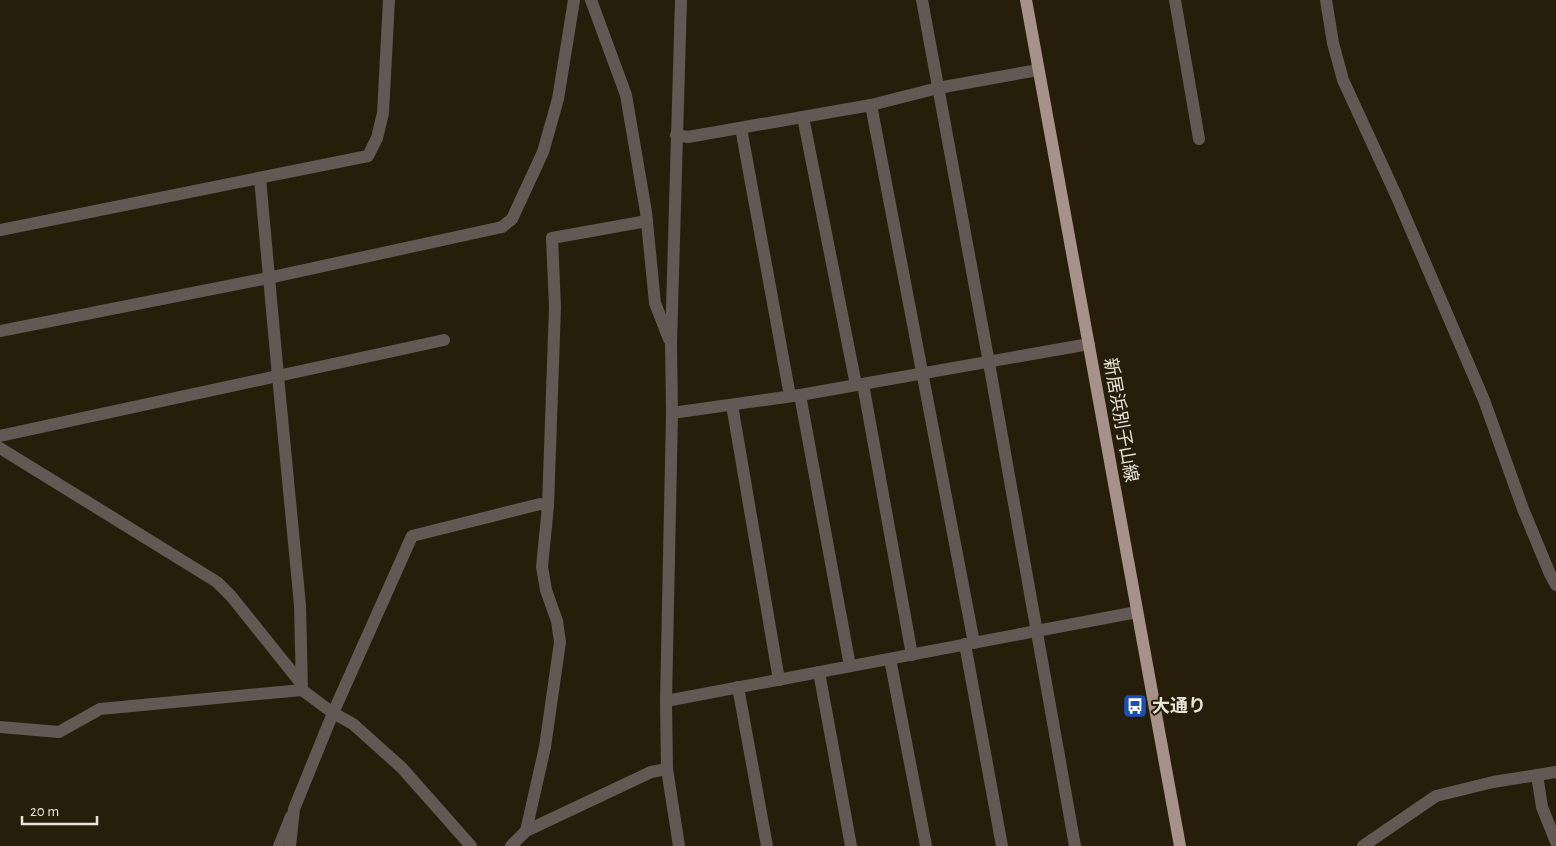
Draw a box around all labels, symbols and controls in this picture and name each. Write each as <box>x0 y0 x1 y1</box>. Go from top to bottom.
street label: 新居浜別子山線 <box>1100 356 1142 484</box>
bus stop icon: 大通り <box>1122 693 1148 719</box>
place label: 大通り <box>1152 696 1206 716</box>
scale bar <box>22 794 98 826</box>
text: 20 m <box>30 804 59 819</box>

